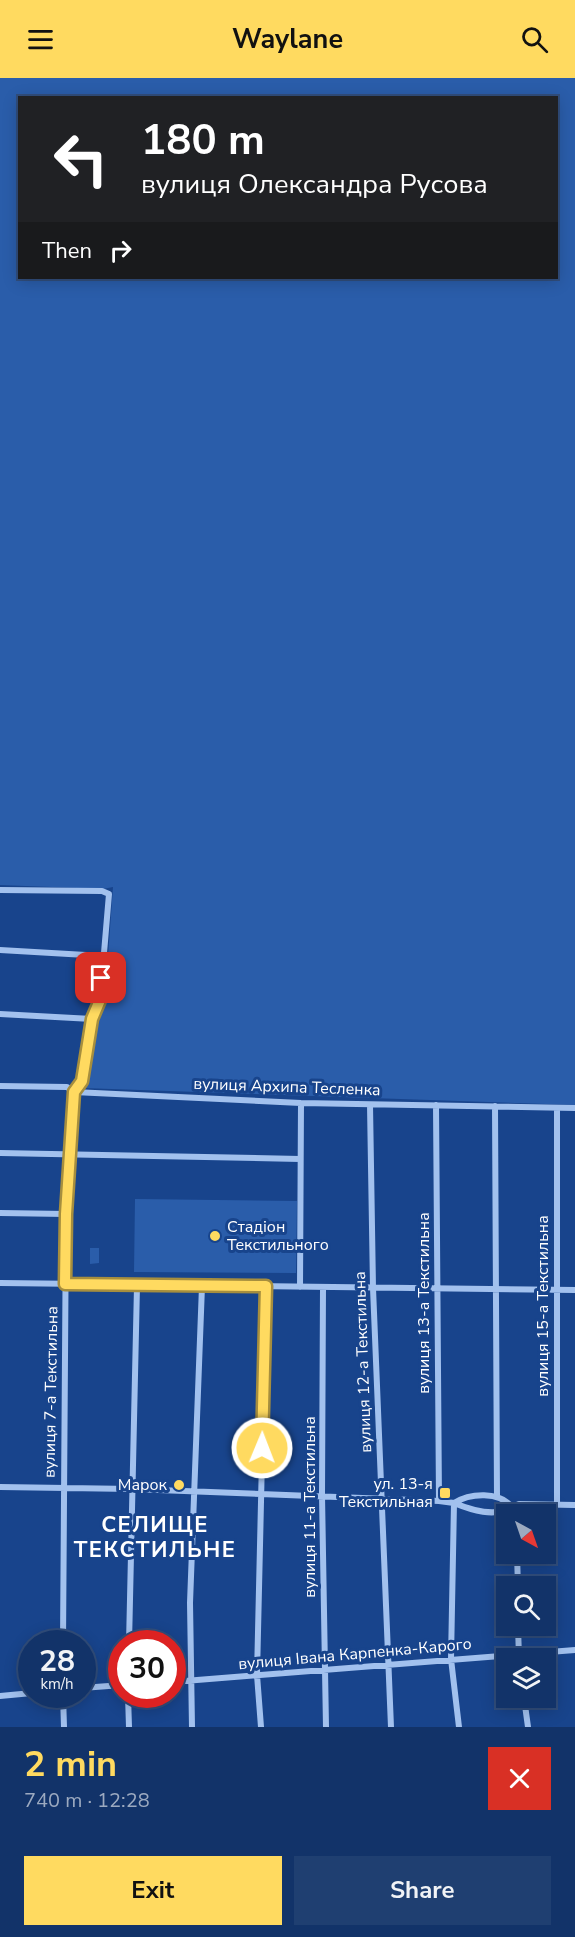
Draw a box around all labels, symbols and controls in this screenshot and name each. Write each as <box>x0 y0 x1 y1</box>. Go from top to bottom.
text: Waylane <box>232 21 343 58</box>
icon: menu <box>24 23 57 56</box>
icon: search <box>518 23 551 56</box>
text: 180 m <box>141 112 265 169</box>
icon: left <box>42 120 120 198</box>
text: вулиця Олександра Русова <box>141 166 488 203</box>
icon: right <box>104 234 137 267</box>
text: Then <box>42 236 92 266</box>
pin <box>75 952 126 1003</box>
icon: arrive <box>84 961 117 994</box>
street label: вулиця Архипа Тесленка <box>193 1073 381 1101</box>
street label: вулиця 13-а Текстильна <box>413 1212 435 1394</box>
street label: вулиця 15-а Текстильна <box>532 1215 554 1397</box>
place label: Стадіон Текстильного <box>227 1216 329 1256</box>
marker: Стадіон Текстильного <box>208 1229 222 1243</box>
street label: вулиця 12-а Текстильна <box>349 1271 377 1453</box>
street label: вулиця 7-а Текстильна <box>39 1306 63 1478</box>
position arrow <box>230 1416 294 1480</box>
street label: вулиця 11-а Текстильна <box>299 1416 321 1598</box>
place label: ул. 13-я Текстильная <box>339 1473 433 1513</box>
place label: Марок <box>118 1474 168 1496</box>
marker: Марок <box>172 1478 186 1492</box>
marker: ул. 13-я Текстильная <box>438 1486 452 1500</box>
north arrow <box>496 1504 556 1564</box>
map controls <box>496 1504 556 1708</box>
district label: СЕЛИЩЕ ТЕКСТИЛЬНЕ <box>74 1510 236 1565</box>
button: search <box>496 1576 556 1636</box>
speed limit sign: 30 <box>108 1630 186 1708</box>
street label: вулиця Івана Карпенка-Карого <box>237 1633 473 1675</box>
text: 28 <box>39 1641 75 1682</box>
button: layers <box>496 1648 556 1708</box>
text: km/h <box>40 1674 74 1694</box>
text: 2 min <box>24 1740 117 1789</box>
button: close <box>488 1747 551 1810</box>
text: 740 m · 12:28 <box>24 1787 150 1814</box>
button: Exit <box>24 1856 282 1925</box>
button: Share <box>294 1856 551 1925</box>

